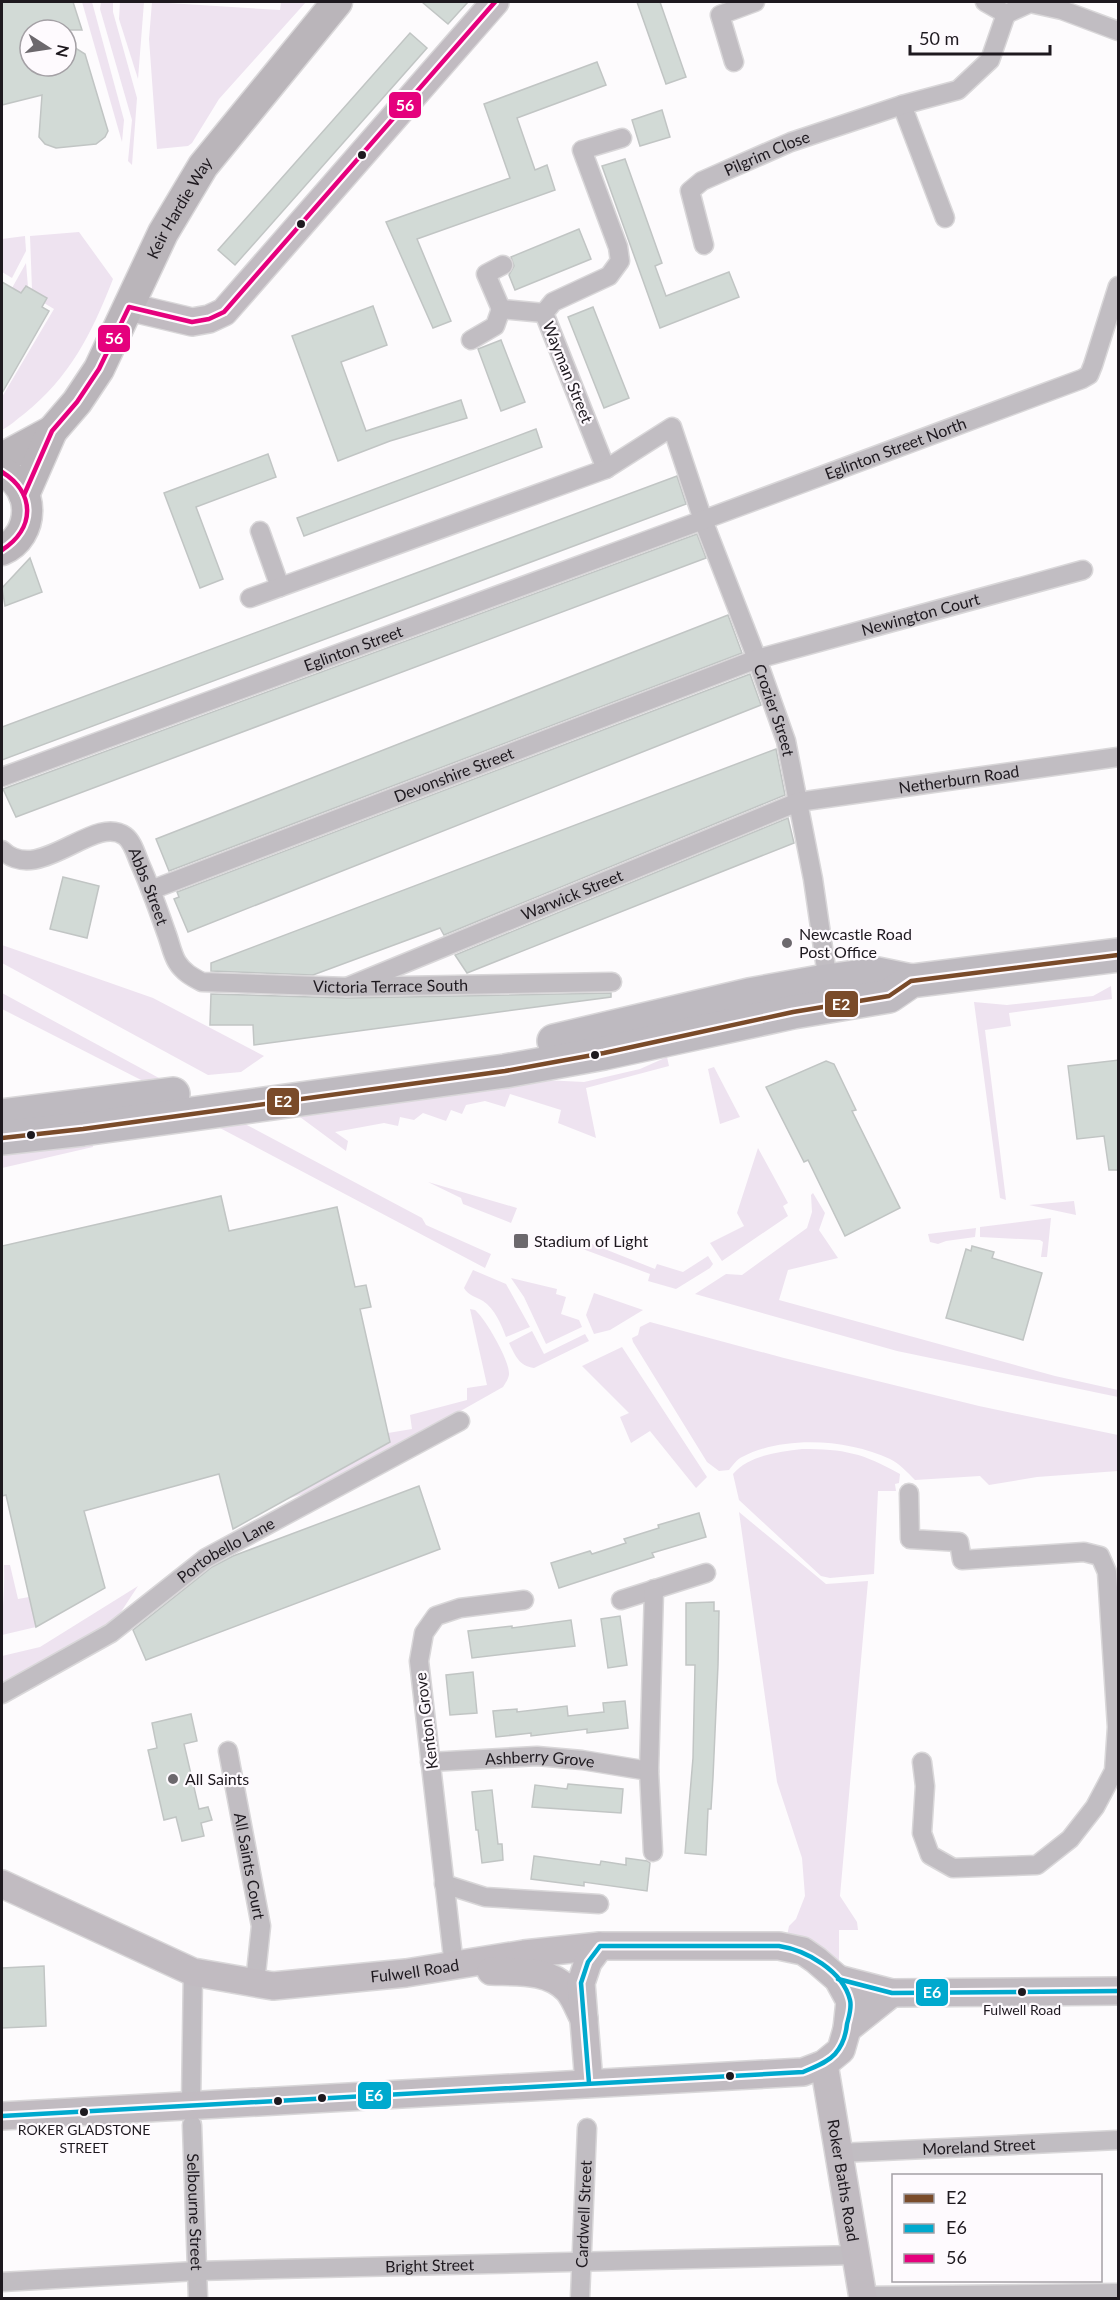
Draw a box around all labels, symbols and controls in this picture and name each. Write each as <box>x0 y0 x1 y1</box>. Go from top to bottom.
north arrow <box>18 18 78 78</box>
scale bar <box>910 18 1050 56</box>
text: 50 m <box>919 27 959 49</box>
text: N <box>53 43 74 59</box>
line badge: 56 <box>388 91 422 119</box>
text: 56 <box>396 95 414 114</box>
street label: Pilgrim Close <box>721 126 812 179</box>
unlabelled marker <box>356 149 368 161</box>
street label: Keir Hardie Way <box>142 152 216 261</box>
unlabelled marker <box>295 218 307 230</box>
street label: Wayman Street <box>539 318 598 426</box>
line badge: 56 <box>97 324 131 353</box>
text: 56 <box>105 328 123 347</box>
street label: Eglinton Street North <box>822 413 969 483</box>
street label: Newington Court <box>859 589 982 639</box>
street label: Eglinton Street <box>301 621 405 675</box>
street label: Crozier Street <box>750 661 799 758</box>
street label: Devonshire Street <box>391 743 516 806</box>
street label: Netherburn Road <box>897 761 1020 797</box>
street label: Abbs Street <box>125 844 173 928</box>
street label: Warwick Street <box>518 865 625 924</box>
place label: Newcastle Road Post Office <box>799 924 912 961</box>
marker: Newcastle Road Post Office <box>780 936 794 950</box>
street label: Victoria Terrace South <box>313 975 468 996</box>
line badge: E2 <box>824 990 859 1018</box>
text: E2 <box>832 994 850 1013</box>
unlabelled marker <box>589 1049 601 1061</box>
line badge: E2 <box>266 1087 300 1116</box>
text: E2 <box>274 1091 292 1110</box>
unlabelled marker <box>25 1129 37 1141</box>
place label: Stadium of Light <box>534 1231 648 1250</box>
marker: Stadium of Light <box>512 1232 530 1250</box>
street label: Portobello Lane <box>173 1513 277 1586</box>
street label: Kenton Grove <box>410 1672 441 1771</box>
street label: Ashberry Grove <box>484 1746 596 1771</box>
place label: All Saints <box>185 1769 249 1788</box>
marker: All Saints <box>166 1772 180 1786</box>
street label: All Saints Court <box>231 1811 270 1921</box>
street label: Fulwell Road <box>369 1955 460 1985</box>
line badge: E6 <box>915 1978 949 2007</box>
text: E6 <box>923 1982 941 2001</box>
marker: Fulwell Road <box>1016 1986 1028 1998</box>
place label: Fulwell Road <box>983 2001 1061 2018</box>
unlabelled marker <box>724 2070 736 2082</box>
line badge: E6 <box>357 2081 392 2110</box>
text: E6 <box>365 2085 383 2104</box>
unlabelled marker <box>316 2092 328 2104</box>
unlabelled marker <box>272 2095 284 2107</box>
marker: ROKER GLADSTONE STREET <box>78 2106 90 2118</box>
street label: Roker Baths Road <box>824 2118 863 2243</box>
place label: ROKER GLADSTONE STREET <box>18 2121 150 2156</box>
street label: Moreland Street <box>922 2134 1036 2158</box>
street label: Selbourne Street <box>184 2153 207 2271</box>
street label: Cardwell Street <box>571 2159 595 2268</box>
legend <box>892 2174 1102 2282</box>
text: E2 <box>946 2186 967 2208</box>
text: E6 <box>946 2216 967 2238</box>
text: 56 <box>946 2246 967 2268</box>
street label: Bright Street <box>385 2254 475 2275</box>

